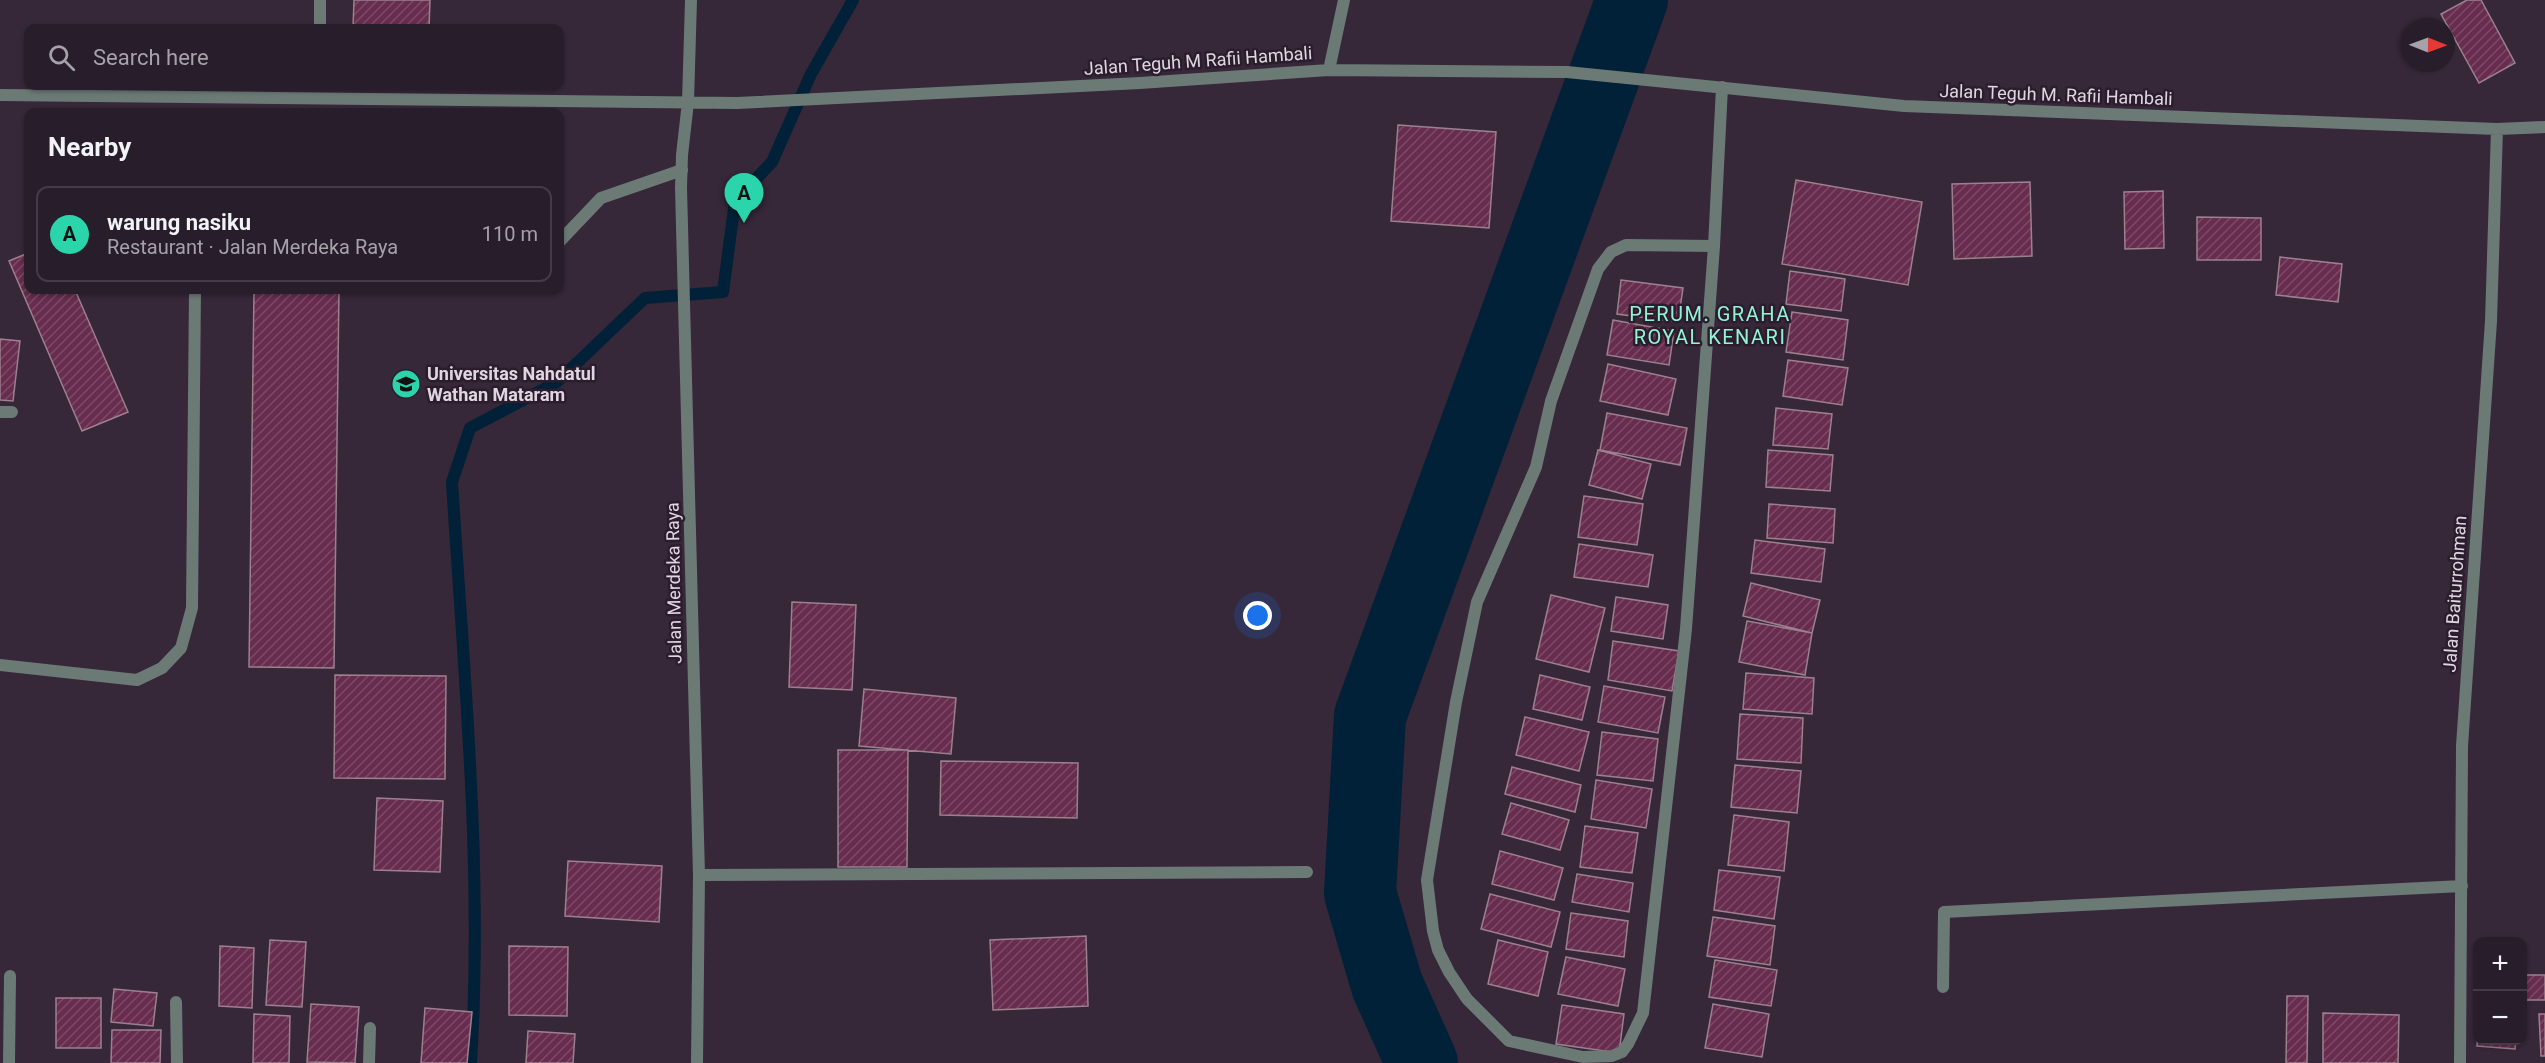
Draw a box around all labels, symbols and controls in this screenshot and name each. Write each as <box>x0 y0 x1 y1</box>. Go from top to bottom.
north arrow <box>2401 18 2455 72</box>
search box <box>24 24 564 90</box>
icon: search <box>45 41 78 74</box>
street label: Jalan Teguh M Rafii Hambali <box>1083 42 1313 79</box>
text: Search here <box>93 45 209 70</box>
street label: Jalan Teguh M. Rafii Hambali <box>1939 80 2173 109</box>
text: Nearby <box>48 132 131 162</box>
pin: A <box>724 174 764 223</box>
text: warung nasiku <box>107 210 251 235</box>
text: A <box>63 222 76 246</box>
text: 110 m <box>482 222 538 246</box>
text: Restaurant · Jalan Merdeka Raya <box>107 235 398 259</box>
district label: PERUM. GRAHA ROYAL KENARI <box>1629 302 1791 349</box>
place label: Universitas Nahdatul Wathan Mataram <box>427 363 596 405</box>
school or university icon: Universitas Nahdatul Wathan Mataram <box>390 368 422 400</box>
street label: Jalan Merdeka Raya <box>662 502 685 664</box>
street label: Jalan Baiturrohman <box>2439 515 2470 673</box>
your location <box>1243 601 1272 630</box>
map controls <box>2473 937 2527 1045</box>
button: + <box>2473 937 2527 991</box>
button: − <box>2473 991 2527 1045</box>

